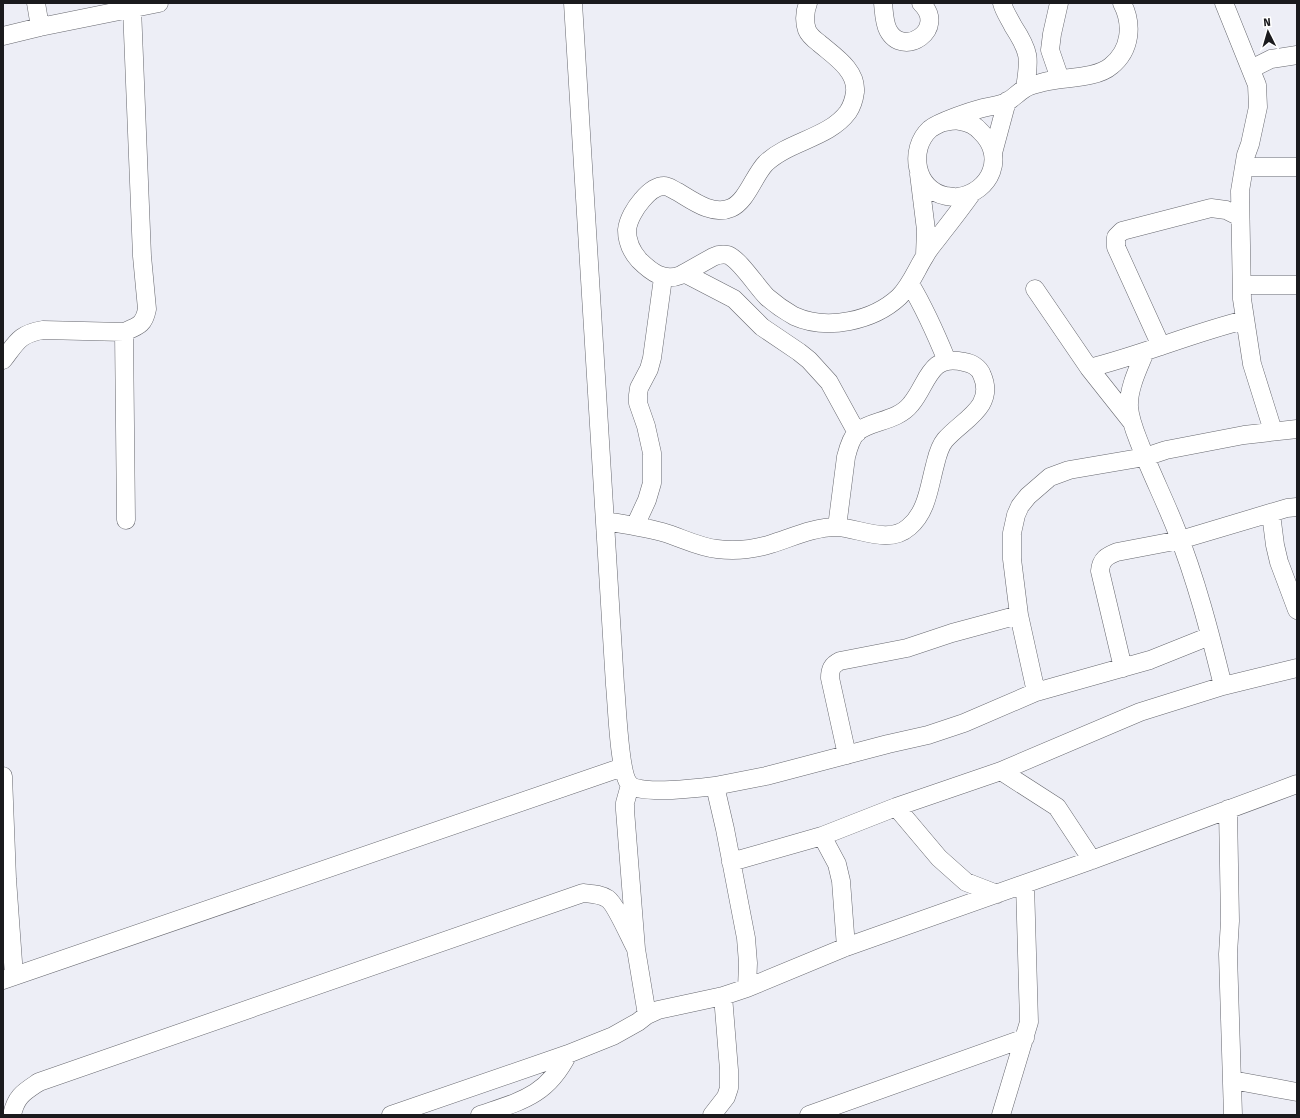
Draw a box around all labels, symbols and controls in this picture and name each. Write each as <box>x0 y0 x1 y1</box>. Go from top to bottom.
north arrow <box>1248 12 1288 52</box>
text: N <box>1263 16 1271 29</box>

